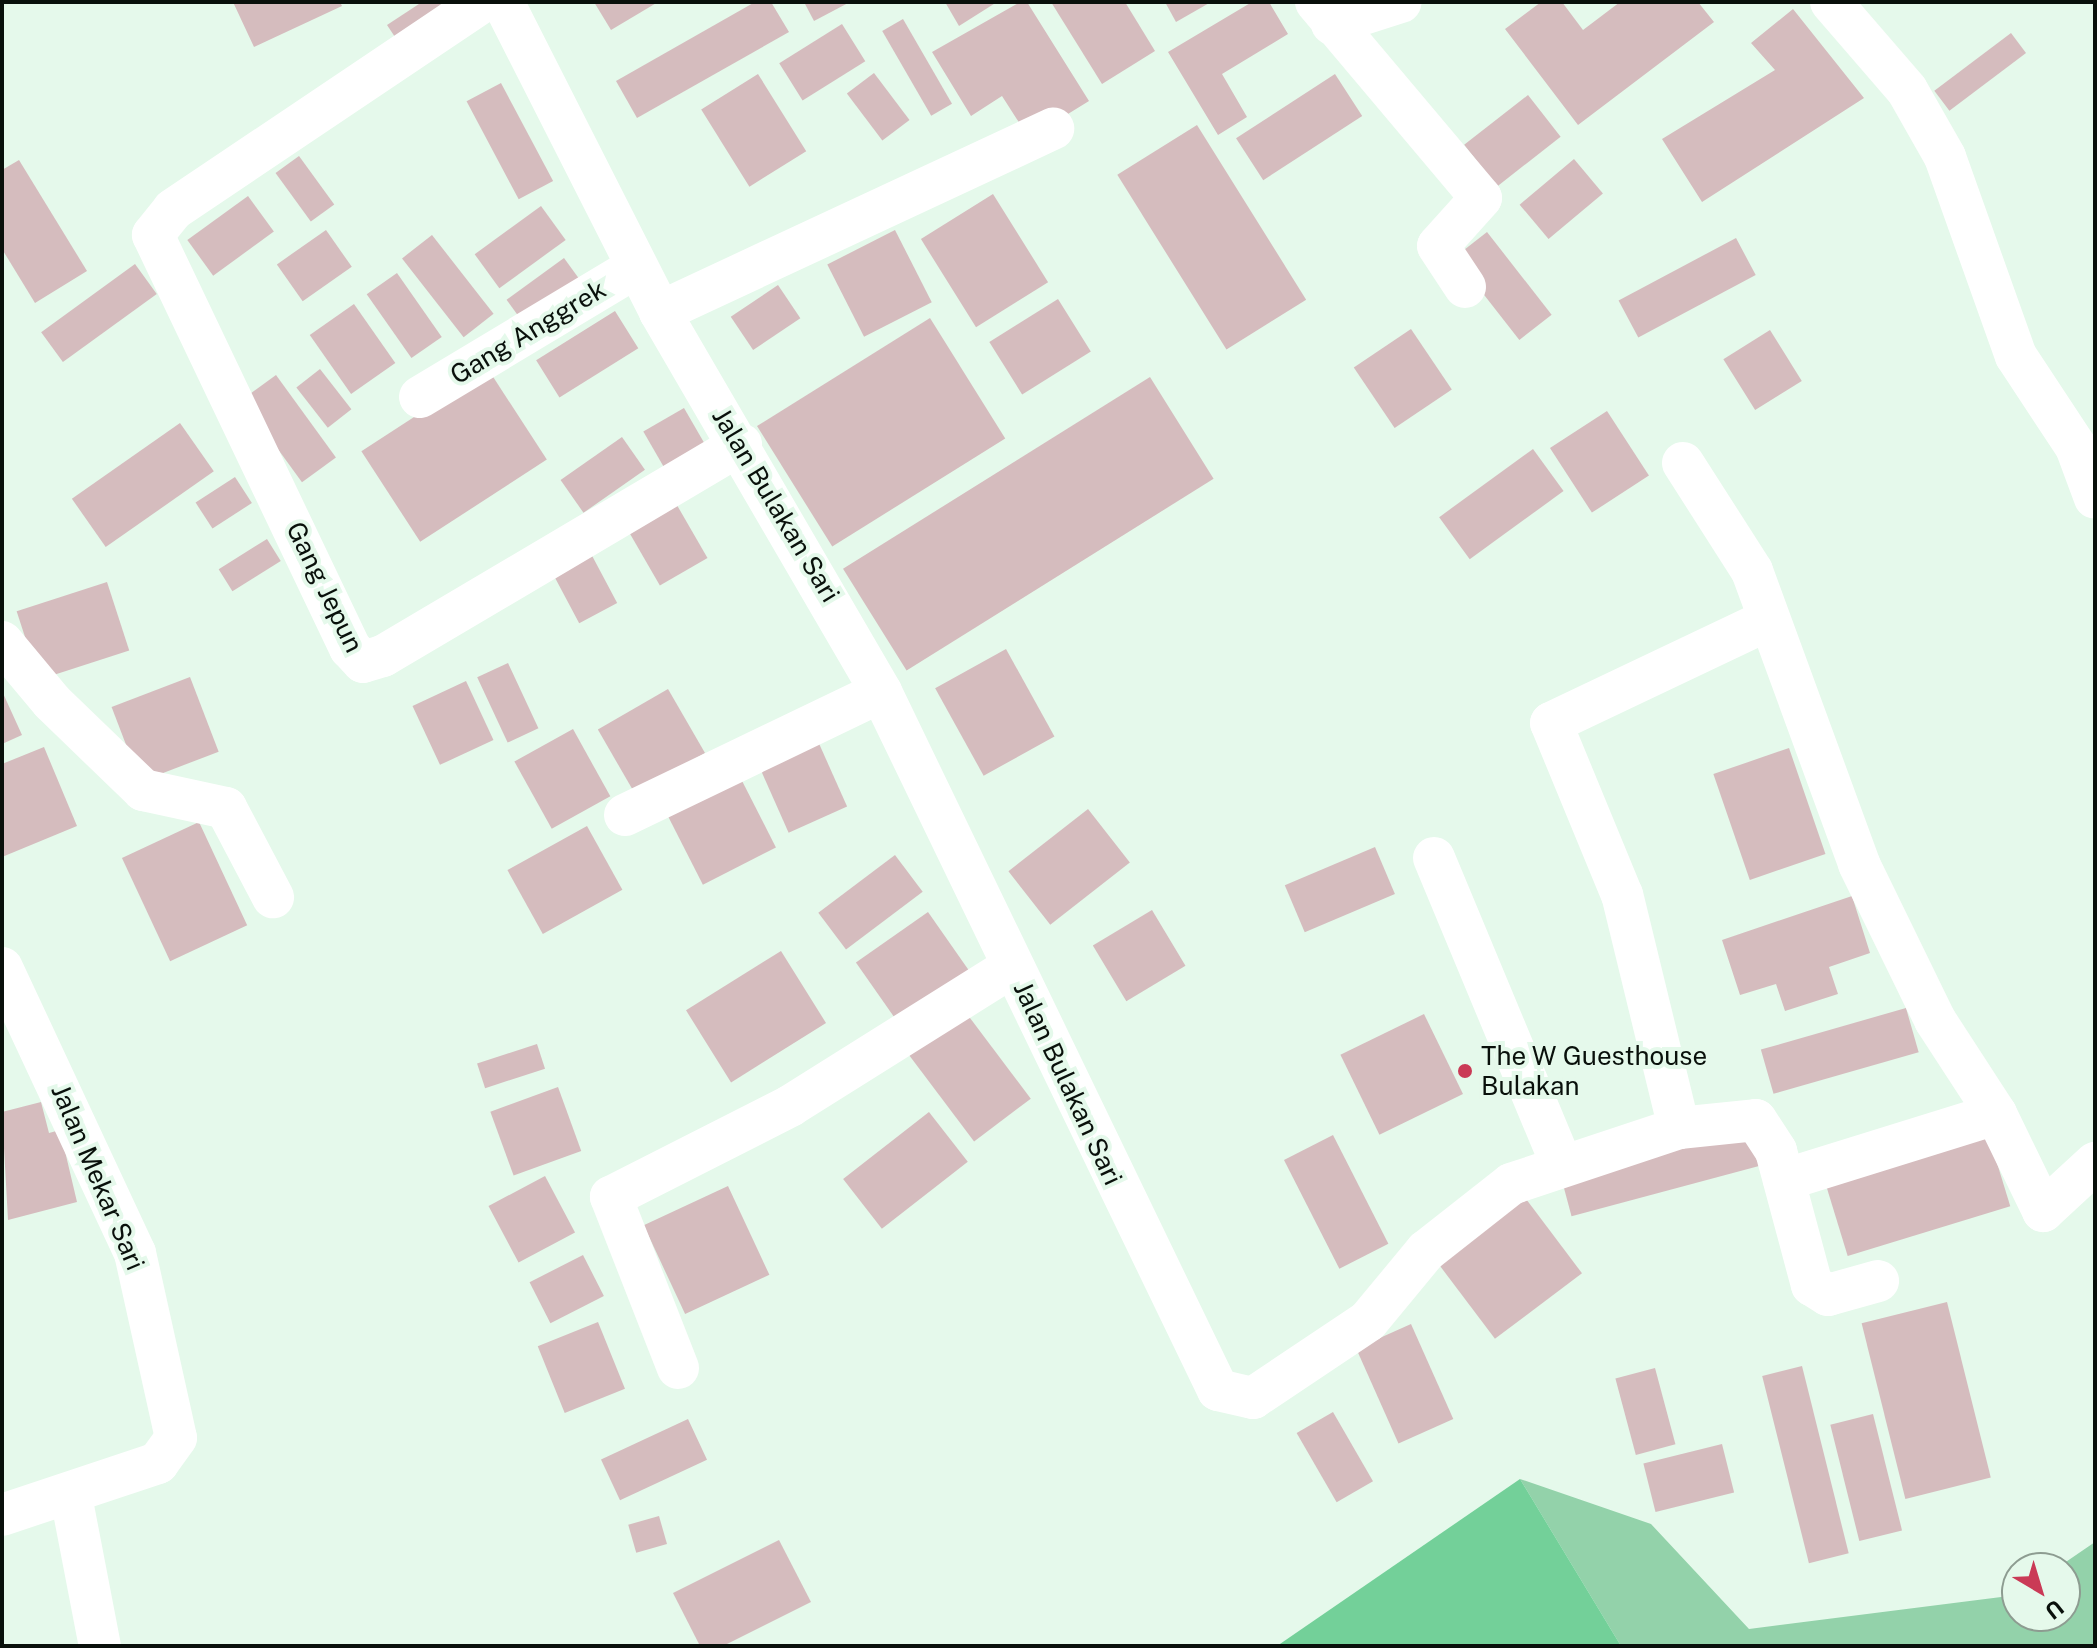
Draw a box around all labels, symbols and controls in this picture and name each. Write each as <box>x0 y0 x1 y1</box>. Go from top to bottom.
street label: Gang Anggrek <box>445 273 611 391</box>
street label: Jalan Bulakan Sari <box>706 402 846 608</box>
street label: Gang Jepun <box>280 517 370 657</box>
street label: Jalan Bulakan Sari <box>1007 976 1129 1190</box>
place label: The W Guesthouse Bulakan <box>1481 1040 1708 1102</box>
marker: The W Guesthouse Bulakan <box>1456 1062 1474 1080</box>
street label: Jalan Mekar Sari <box>45 1079 151 1275</box>
north arrow <box>2001 1552 2081 1632</box>
text: U <box>2040 1594 2069 1624</box>

